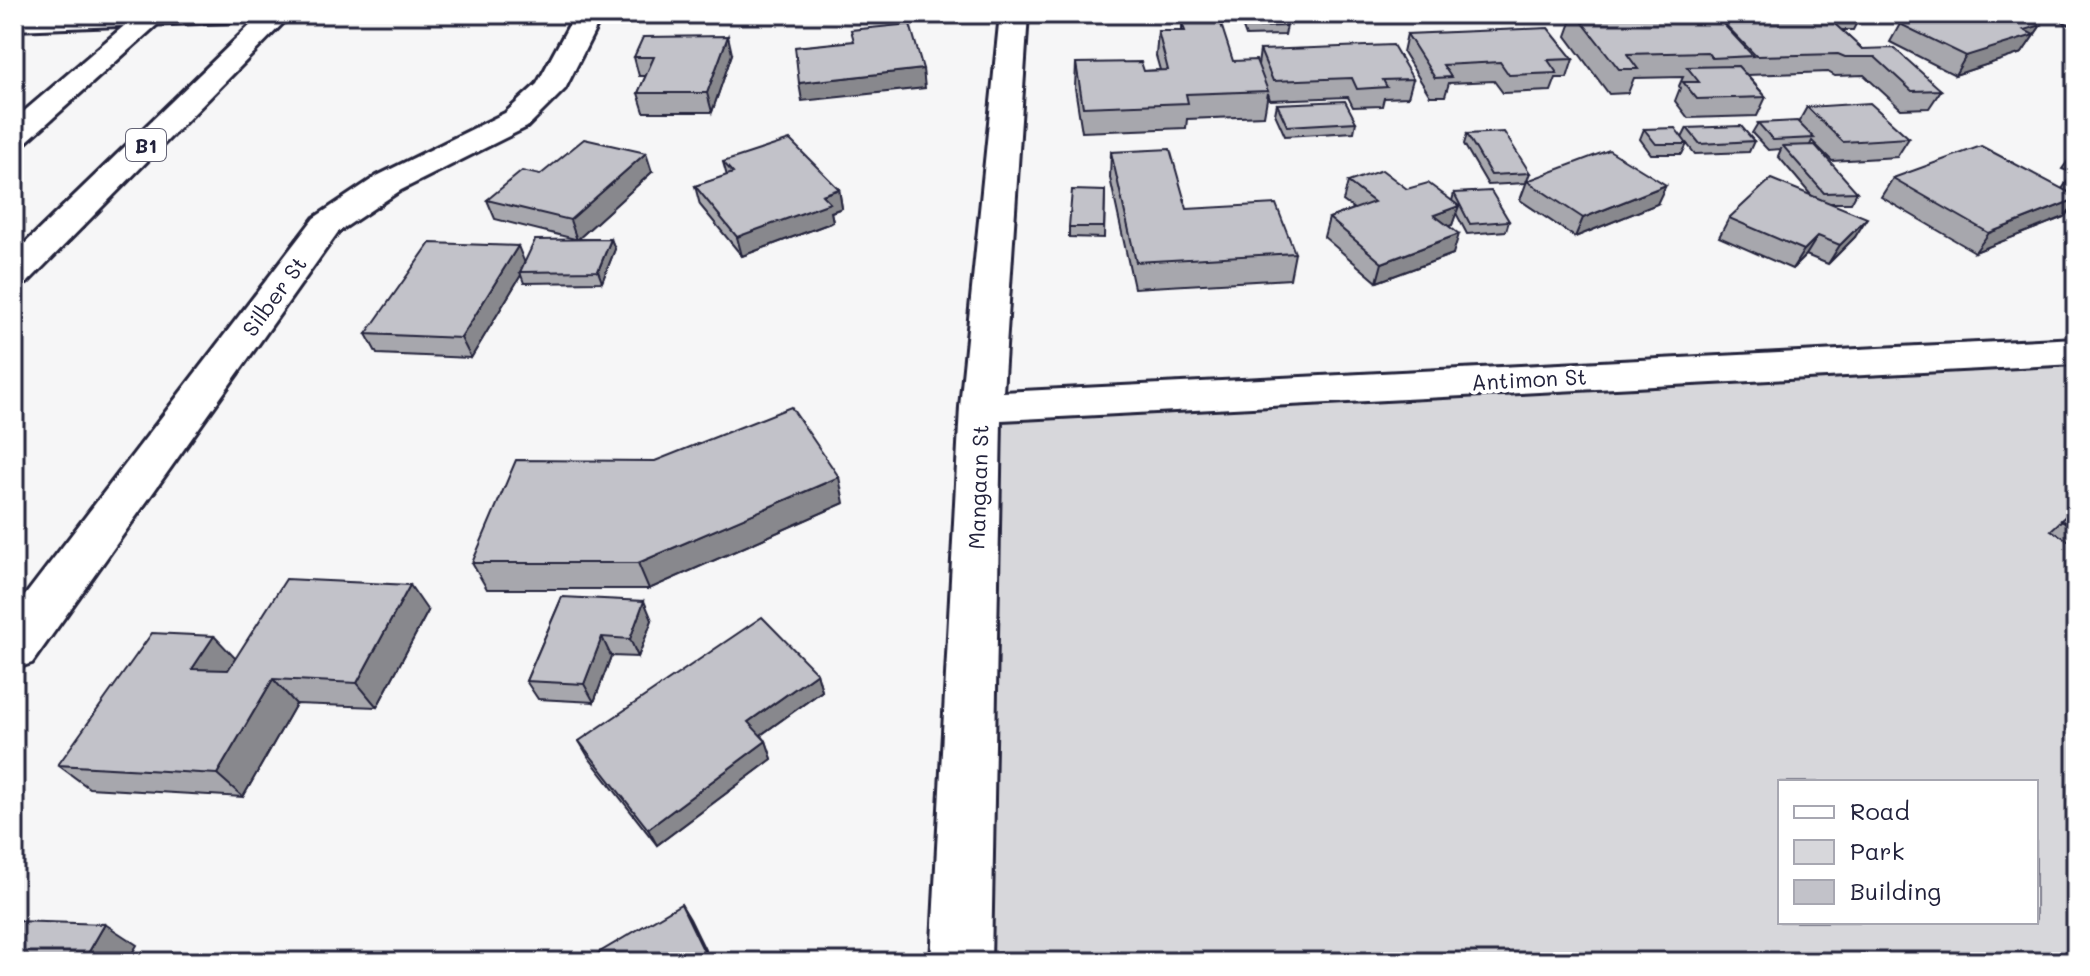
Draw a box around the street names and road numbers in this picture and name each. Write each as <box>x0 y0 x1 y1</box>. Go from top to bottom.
road number: B1 <box>126 129 166 161</box>
street label: Silber St <box>235 250 313 342</box>
street label: Antimon St <box>1470 361 1588 397</box>
street label: Mangaan St <box>961 424 995 550</box>

